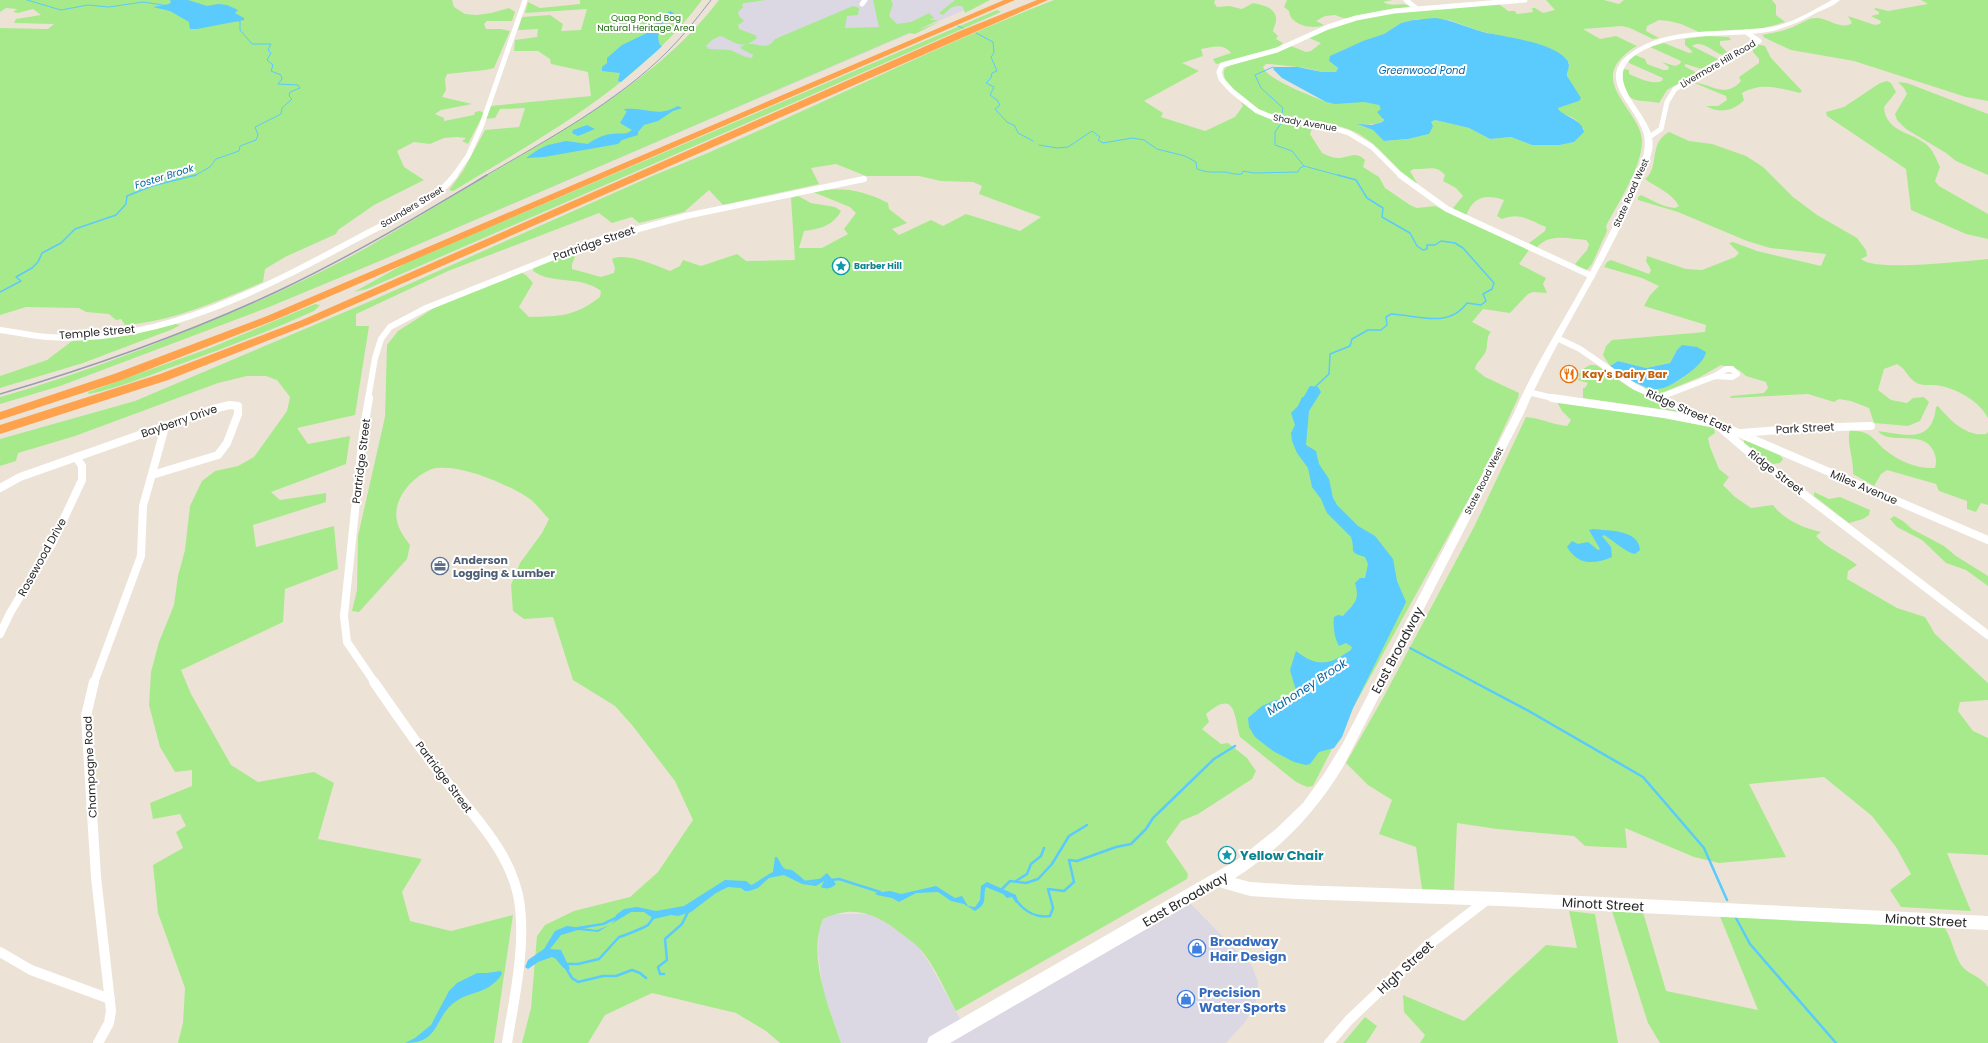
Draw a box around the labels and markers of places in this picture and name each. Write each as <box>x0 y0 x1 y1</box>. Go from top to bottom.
place icon: Barber Hill <box>831 256 851 276</box>
place label: Barber Hill <box>854 260 902 272</box>
restaurant icon: Kay's Dairy Bar <box>1559 364 1579 384</box>
place label: Kay's Dairy Bar <box>1582 366 1667 382</box>
place label: Anderson Logging & Lumber <box>453 552 555 581</box>
office icon: Anderson Logging & Lumber <box>430 556 450 576</box>
place icon: Yellow Chair <box>1217 845 1237 865</box>
place label: Yellow Chair <box>1240 846 1324 865</box>
place label: Broadway Hair Design <box>1210 932 1287 966</box>
shop icon: Broadway Hair Design <box>1187 938 1207 958</box>
place label: Precision Water Sports <box>1199 983 1286 1017</box>
shop icon: Precision Water Sports <box>1176 989 1196 1009</box>

